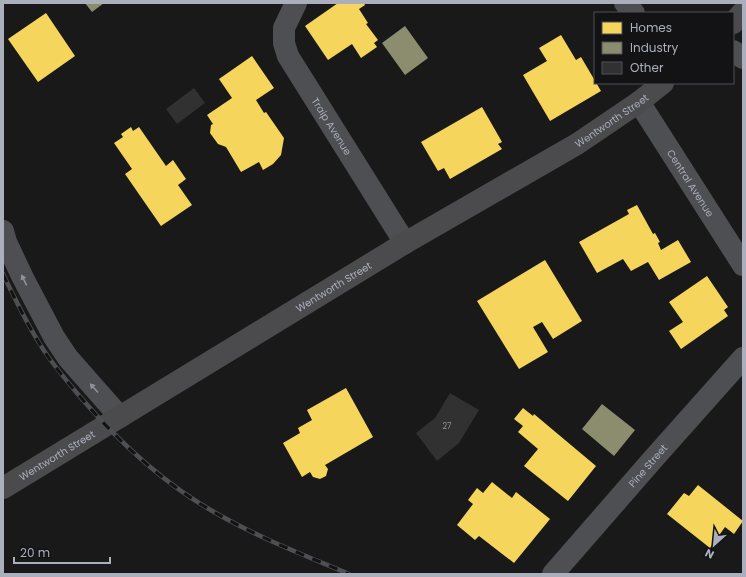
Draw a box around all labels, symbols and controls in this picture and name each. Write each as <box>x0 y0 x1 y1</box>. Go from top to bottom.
legend <box>594 12 734 84</box>
text: Homes <box>630 19 672 36</box>
text: Industry <box>630 39 679 56</box>
text: Other <box>630 59 664 76</box>
street label: Wentworth Street <box>572 90 652 151</box>
street label: Traip Avenue <box>308 95 355 158</box>
street label: Central Avenue <box>663 147 717 220</box>
street label: Wentworth Street <box>293 258 375 316</box>
one-way arrow <box>21 274 27 285</box>
one-way arrow <box>90 384 99 393</box>
house number: 27 <box>443 421 452 432</box>
street label: Wentworth Street <box>16 427 98 485</box>
street label: Pine Street <box>625 441 671 491</box>
north arrow <box>694 525 734 565</box>
scale bar <box>14 539 110 565</box>
text: 20 m <box>20 544 50 561</box>
text: N <box>702 545 717 563</box>

